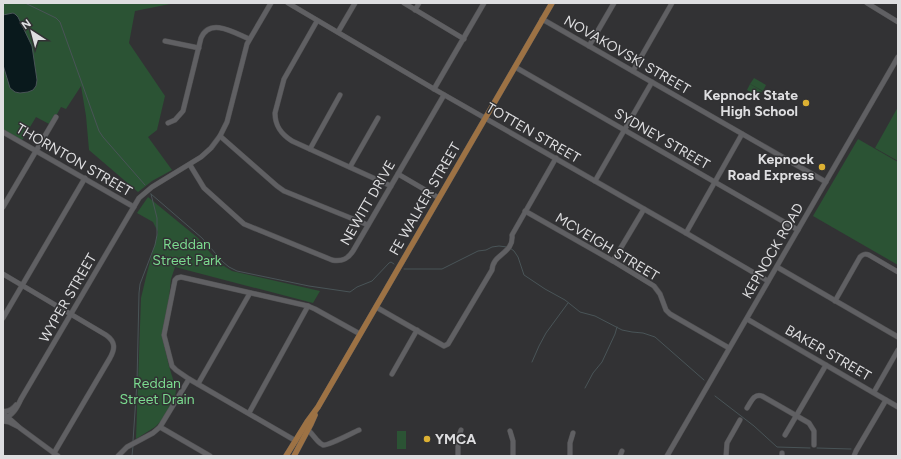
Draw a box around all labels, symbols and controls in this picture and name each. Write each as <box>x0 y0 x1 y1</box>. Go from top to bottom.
north arrow <box>12 12 52 52</box>
street label: NOVAKOVSKI STREET <box>561 12 693 98</box>
text: N <box>19 17 34 32</box>
place label: Kepnock State High School <box>704 87 798 120</box>
marker: Kepnock State High School <box>801 98 811 108</box>
street label: TOTTEN STREET <box>483 99 583 167</box>
street label: SYDNEY STREET <box>611 105 713 173</box>
street label: THORNTON STREET <box>13 120 135 200</box>
street label: FE WALKER STREET <box>386 139 464 258</box>
place label: Kepnock Road Express <box>727 151 814 184</box>
street label: NEWITT DRIVE <box>337 157 399 249</box>
marker: Kepnock Road Express <box>817 162 827 172</box>
street label: KEPNOCK ROAD <box>739 200 807 302</box>
street label: MCVEIGH STREET <box>552 209 662 285</box>
park label: Reddan Street Park <box>152 236 222 269</box>
street label: WYPER STREET <box>36 250 100 346</box>
street label: BAKER STREET <box>782 322 874 385</box>
park label: Reddan Street Drain <box>119 375 195 408</box>
place label: YMCA <box>435 431 476 448</box>
marker: YMCA <box>422 434 432 444</box>

